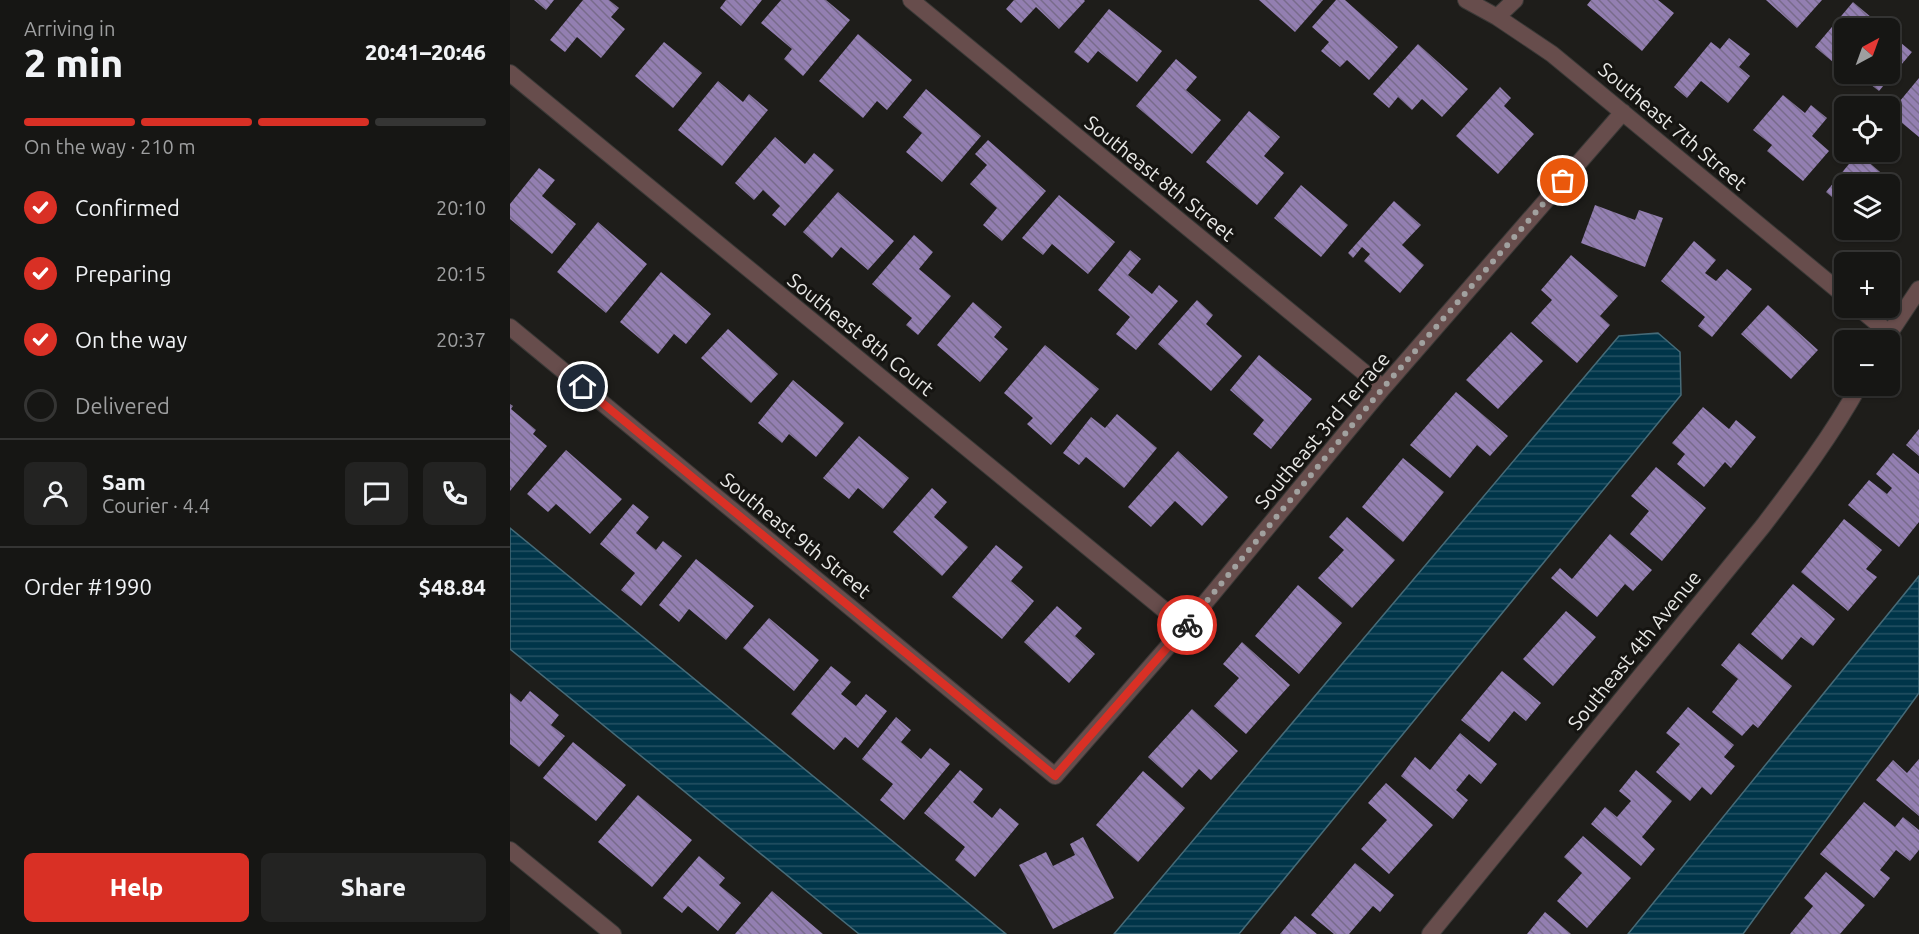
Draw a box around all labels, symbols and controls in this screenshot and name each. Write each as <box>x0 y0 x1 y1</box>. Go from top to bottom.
text: Arriving in <box>24 17 115 40</box>
north arrow <box>1834 18 1900 84</box>
map controls <box>1834 18 1900 396</box>
text: 20:41–20:46 <box>365 39 486 64</box>
text: 2 min <box>24 41 123 84</box>
street label: Southeast 7th Street <box>1594 57 1752 195</box>
button: locate <box>1834 96 1900 162</box>
street label: Southeast 8th Street <box>1080 110 1240 246</box>
text: On the way · 210 m <box>24 135 196 158</box>
pin <box>1537 155 1588 206</box>
icon: bag <box>1546 164 1579 197</box>
button: layers <box>1834 174 1900 240</box>
icon: check <box>24 191 57 224</box>
text: Confirmed <box>75 195 180 220</box>
text: 20:10 <box>436 196 486 219</box>
button: + <box>1834 252 1900 318</box>
icon: check <box>24 257 57 290</box>
text: Preparing <box>75 261 172 286</box>
text: 20:15 <box>436 262 486 285</box>
street label: Southeast 8th Court <box>783 268 939 400</box>
icon: check <box>24 323 57 356</box>
text: On the way <box>75 327 187 352</box>
text: 20:37 <box>436 328 486 351</box>
button: − <box>1834 330 1900 396</box>
street label: Southeast 3rd Terrace <box>1250 347 1394 513</box>
pin <box>557 361 608 412</box>
icon: home <box>566 370 599 403</box>
text: Delivered <box>75 393 170 418</box>
button: person <box>24 462 87 525</box>
button: chat <box>345 462 408 525</box>
button: phone <box>423 462 486 525</box>
street label: Southeast 9th Street <box>716 467 876 603</box>
text: Sam <box>102 469 146 494</box>
text: Courier · 4.4 <box>102 494 210 517</box>
street label: Southeast 4th Avenue <box>1563 566 1705 734</box>
text: Order #1990 <box>24 574 152 599</box>
text: $48.84 <box>419 574 486 599</box>
courier <box>1157 595 1217 655</box>
icon: bike <box>1171 609 1204 642</box>
button: Help <box>24 853 249 922</box>
button: Share <box>261 853 486 922</box>

